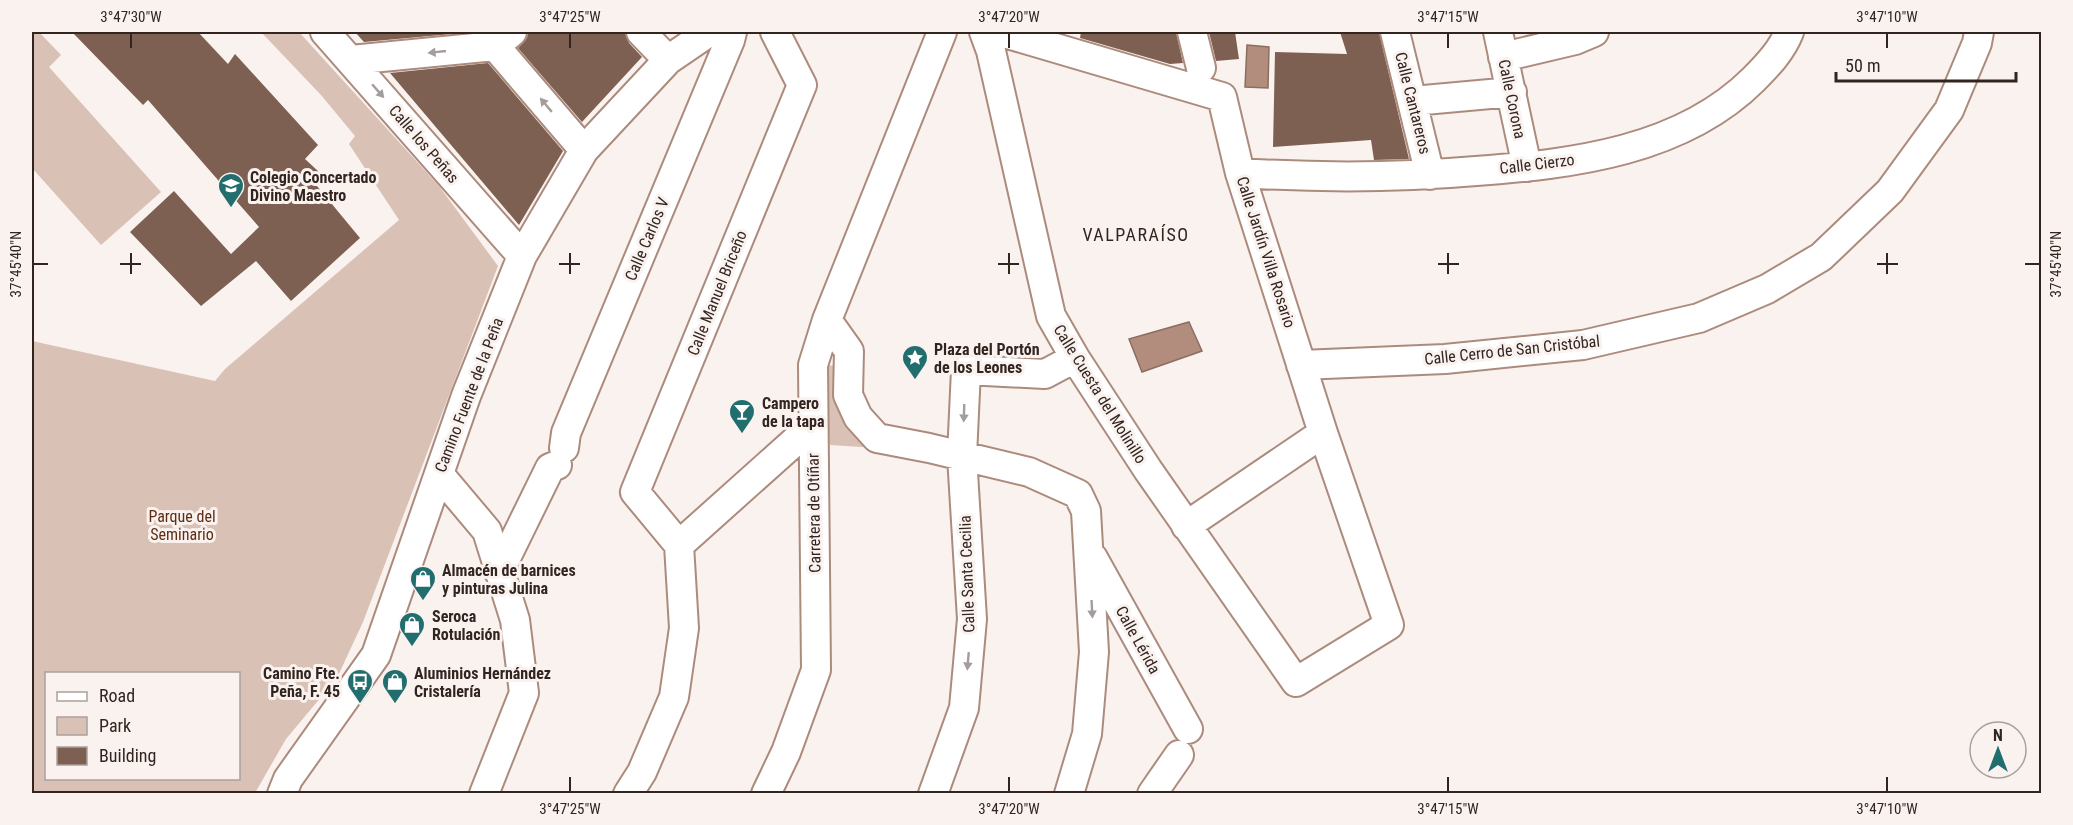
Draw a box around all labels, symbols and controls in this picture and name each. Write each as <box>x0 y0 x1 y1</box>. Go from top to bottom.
text: 3°47'30"W <box>100 8 162 26</box>
text: 3°47'25"W <box>539 8 601 26</box>
text: 3°47'20"W <box>978 8 1040 26</box>
text: 3°47'15"W <box>1417 8 1479 26</box>
text: 3°47'10"W <box>1856 8 1918 26</box>
scale bar <box>1836 45 2016 83</box>
one-way arrow <box>427 47 446 57</box>
street label: Calle Cantareros <box>1391 50 1435 156</box>
text: 50 m <box>1845 55 1880 76</box>
street label: Calle Corona <box>1494 58 1530 140</box>
one-way arrow <box>371 83 384 98</box>
one-way arrow <box>539 97 552 113</box>
street label: Calle los Peñas <box>385 101 463 187</box>
street label: Calle Cierzo <box>1498 150 1576 178</box>
place label: Colegio Concertado Divino Maestro <box>250 168 377 205</box>
school or university icon: Colegio Concertado Divino Maestro <box>216 171 246 209</box>
street label: Calle Jardín Villa Rosario <box>1233 174 1299 330</box>
street label: Calle Carlos V <box>621 195 673 283</box>
district label: VALPARAÍSO <box>1082 224 1190 245</box>
street label: Calle Manuel Briceño <box>683 228 751 358</box>
text: 37°45'40"N <box>7 231 25 297</box>
text: 37°45'40"N <box>2047 231 2065 297</box>
street label: Camino Fuente de la Peña <box>431 315 507 475</box>
street label: Calle Cuesta del Molinillo <box>1050 321 1150 467</box>
street label: Calle Cerro de San Cristóbal <box>1423 331 1601 369</box>
place label: Plaza del Portón de los Leones <box>934 340 1040 377</box>
place icon: Plaza del Portón de los Leones <box>900 343 930 381</box>
place label: Campero de la tapa <box>762 394 825 431</box>
bar icon: Campero de la tapa <box>727 397 757 435</box>
one-way arrow <box>959 403 968 422</box>
street label: Carretera de Otíñar <box>803 453 825 573</box>
park label: Parque del Seminario <box>148 507 216 544</box>
street label: Calle Santa Cecilia <box>955 515 979 633</box>
place label: Almacén de barnices y pinturas Julina <box>442 561 576 598</box>
shop icon: Almacén de barnices y pinturas Julina <box>408 564 438 602</box>
one-way arrow <box>1088 600 1097 619</box>
street label: Calle Lérida <box>1112 603 1164 677</box>
place label: Seroca Rotulación <box>432 607 501 644</box>
shop icon: Seroca Rotulación <box>397 610 427 648</box>
one-way arrow <box>963 652 973 671</box>
place label: Camino Fte. Peña, F. 45 <box>263 664 340 701</box>
place label: Aluminios Hernández Cristalería <box>414 664 551 701</box>
bus stop icon: Camino Fte. Peña, F. 45 <box>345 667 375 705</box>
shop icon: Aluminios Hernández Cristalería <box>380 667 410 705</box>
legend <box>45 672 240 780</box>
text: Road <box>99 685 135 706</box>
text: Park <box>99 715 131 736</box>
north arrow <box>1968 720 2028 780</box>
text: N <box>1993 726 2003 745</box>
text: Building <box>99 745 156 766</box>
text: 3°47'25"W <box>539 800 601 818</box>
text: 3°47'20"W <box>978 800 1040 818</box>
text: 3°47'15"W <box>1417 800 1479 818</box>
text: 3°47'10"W <box>1856 800 1918 818</box>

